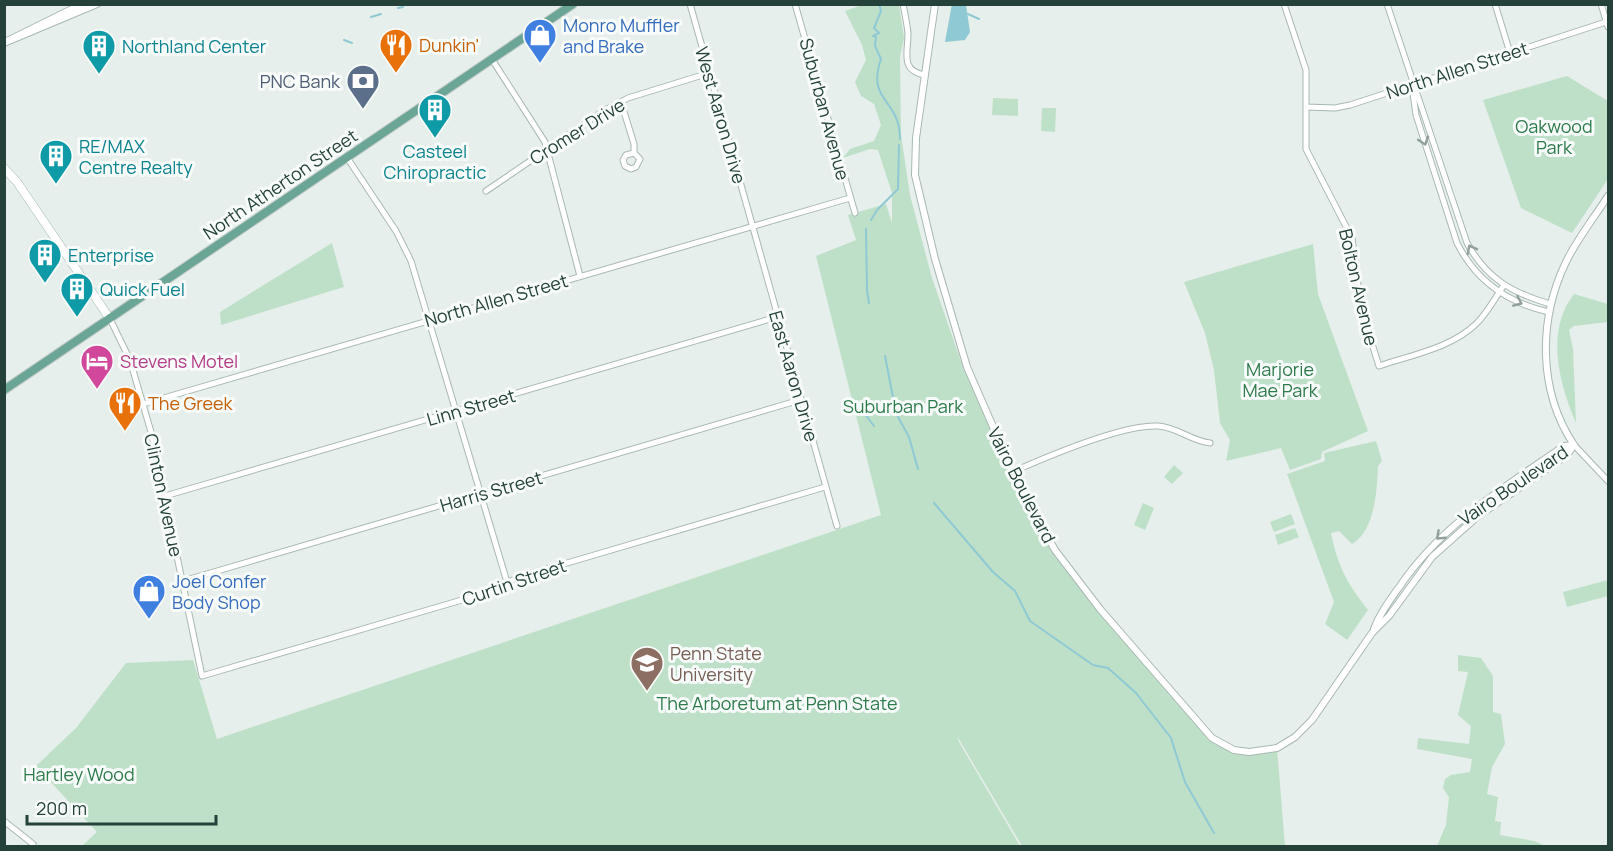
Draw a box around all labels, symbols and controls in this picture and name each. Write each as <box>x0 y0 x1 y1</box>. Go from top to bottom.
place label: Monro Muffler and Brake <box>563 13 680 58</box>
shop icon: Monro Muffler and Brake <box>522 17 558 64</box>
restaurant icon: Dunkin' <box>378 27 414 74</box>
building icon: Northland Center <box>81 28 117 75</box>
place label: Dunkin' <box>419 33 479 57</box>
place label: Northland Center <box>122 34 267 58</box>
street label: Suburban Avenue <box>794 35 856 183</box>
street label: North Allen Street <box>1383 36 1531 104</box>
street label: West Aaron Drive <box>690 44 752 186</box>
bank icon: PNC Bank <box>345 63 381 110</box>
place label: PNC Bank <box>260 69 341 93</box>
building icon: Casteel Chiropractic <box>417 92 453 139</box>
street label: Cromer Drive <box>525 92 629 170</box>
park label: Oakwood Park <box>1515 114 1593 159</box>
street label: North Atherton Street <box>198 123 362 245</box>
place label: RE/MAX Centre Realty <box>79 134 193 179</box>
one-way arrow <box>1417 135 1430 146</box>
building icon: RE/MAX Centre Realty <box>38 138 74 185</box>
place label: Casteel Chiropractic <box>384 139 486 184</box>
street label: Bolton Avenue <box>1334 226 1384 348</box>
building icon: Enterprise <box>27 237 63 284</box>
place label: Enterprise <box>68 243 154 267</box>
one-way arrow <box>1467 245 1478 255</box>
street label: North Allen Street <box>421 268 571 332</box>
building icon: Quick Fuel <box>59 271 95 318</box>
place label: Quick Fuel <box>100 277 185 301</box>
one-way arrow <box>1512 295 1523 307</box>
street label: East Aaron Drive <box>764 308 824 444</box>
hotel icon: Stevens Motel <box>79 343 115 390</box>
place label: Stevens Motel <box>120 349 238 373</box>
park label: Marjorie Mae Park <box>1242 357 1319 402</box>
street label: Linn Street <box>424 383 518 431</box>
restaurant icon: The Greek <box>107 385 143 432</box>
place label: The Greek <box>148 391 234 415</box>
park label: Suburban Park <box>843 394 964 418</box>
street label: Vairo Boulevard <box>982 423 1062 547</box>
street label: Clinton Avenue <box>139 431 189 559</box>
street label: Vairo Boulevard <box>1454 440 1572 530</box>
street label: Harris Street <box>437 465 545 517</box>
one-way arrow <box>1437 529 1448 540</box>
street label: Curtin Street <box>459 553 569 611</box>
place label: Joel Confer Body Shop <box>172 569 267 614</box>
shop icon: Joel Confer Body Shop <box>131 573 167 620</box>
place label: Penn State University <box>670 641 762 686</box>
school or university icon: Penn State University <box>629 645 665 692</box>
park label: The Arboretum at Penn State <box>657 691 897 715</box>
park label: Hartley Wood <box>23 762 135 786</box>
scale bar <box>27 788 216 826</box>
text: 200 m <box>36 796 87 820</box>

